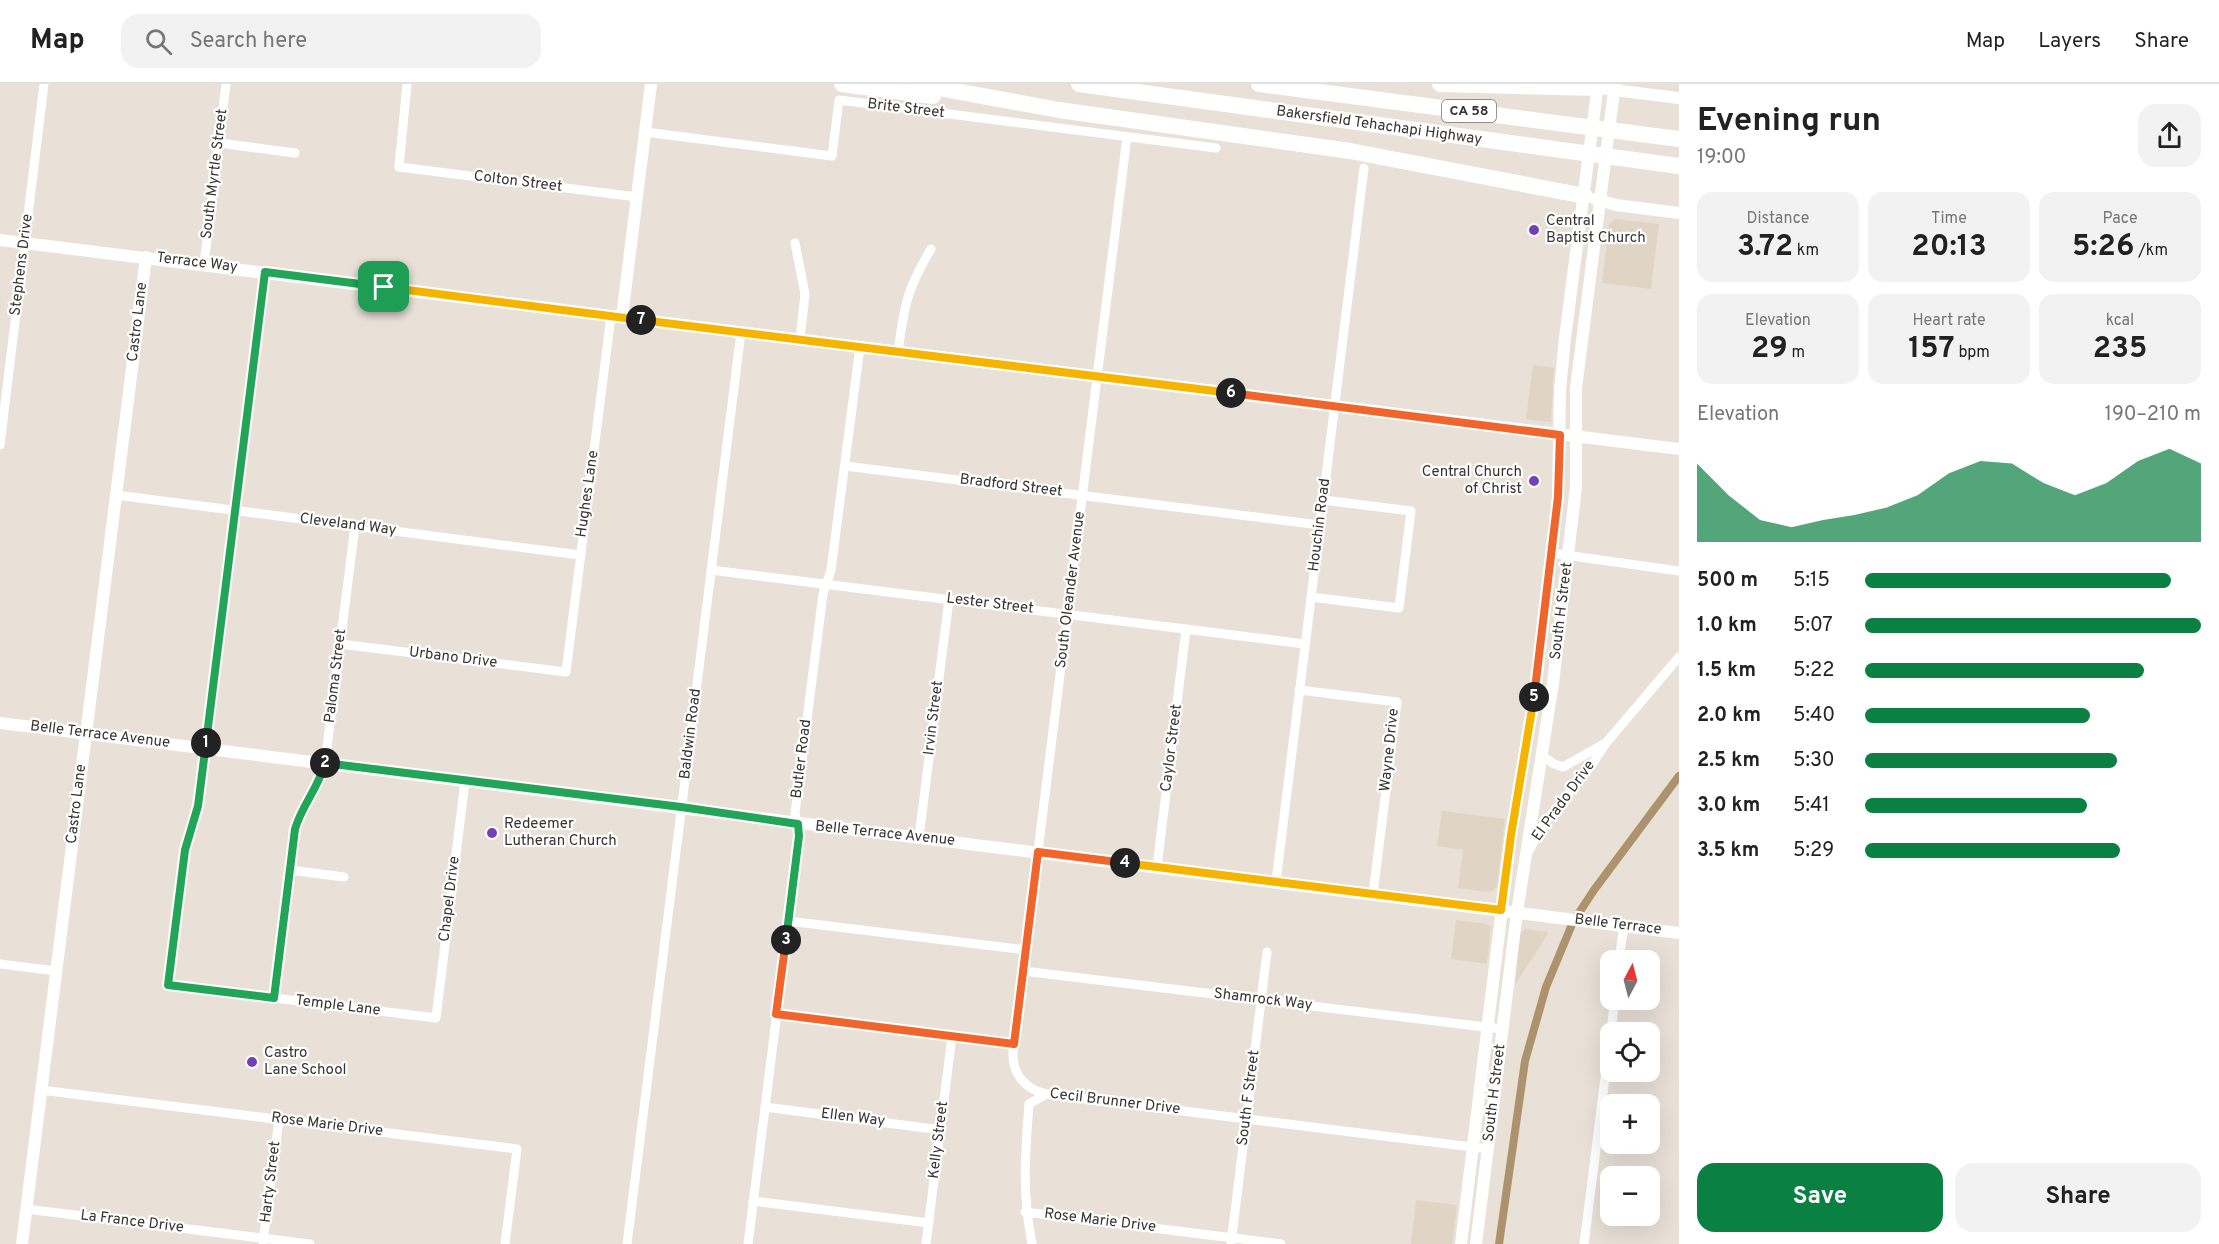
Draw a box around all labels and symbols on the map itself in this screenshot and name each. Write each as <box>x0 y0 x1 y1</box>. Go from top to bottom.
street label: Brite Street <box>866 95 946 123</box>
road number: CA 58 <box>1442 100 1496 122</box>
street label: Bakersfield Tehachapi Highway <box>1275 102 1483 150</box>
street label: South Myrtle Street <box>198 108 232 240</box>
street label: Colton Street <box>473 167 563 197</box>
place label: Central Baptist Church <box>1546 212 1646 248</box>
street label: Stephens Drive <box>6 213 38 317</box>
marker: Central Baptist Church <box>1527 223 1541 237</box>
street label: Terrace Way <box>155 249 239 277</box>
pin <box>358 261 409 312</box>
street label: Castro Lane <box>124 281 152 363</box>
pin: 7 <box>626 305 656 335</box>
pin: 6 <box>1216 378 1246 408</box>
street label: Hughes Lane <box>572 449 604 539</box>
place label: Central Church of Christ <box>1422 463 1522 499</box>
street label: Bradford Street <box>958 470 1064 502</box>
marker: Central Church of Christ <box>1527 474 1541 488</box>
street label: Houchin Road <box>1305 477 1335 573</box>
street label: Cleveland Way <box>298 510 398 540</box>
street label: South Oleander Avenue <box>1052 510 1090 670</box>
street label: South H Street <box>1547 561 1577 661</box>
street label: Lester Street <box>945 589 1035 619</box>
street label: Paloma Street <box>321 628 351 724</box>
street label: Urbano Drive <box>408 643 498 673</box>
street label: Irvin Street <box>920 680 948 756</box>
pin: 5 <box>1519 682 1549 712</box>
street label: Baldwin Road <box>676 687 706 781</box>
street label: Caylor Street <box>1157 703 1187 793</box>
street label: Wayne Drive <box>1376 707 1404 793</box>
street label: Belle Terrace Avenue <box>29 717 171 753</box>
street label: Butler Road <box>788 718 816 800</box>
pin: 1 <box>191 728 221 758</box>
pin: 2 <box>310 748 340 778</box>
street label: El Prado Drive <box>1528 757 1600 845</box>
street label: Castro Lane <box>63 763 91 845</box>
place label: Redeemer Lutheran Church <box>504 815 617 851</box>
street label: Belle Terrace Avenue <box>814 817 956 851</box>
marker: Redeemer Lutheran Church <box>485 826 499 840</box>
pin: 4 <box>1110 848 1140 878</box>
street label: Chapel Drive <box>435 855 465 943</box>
street label: Belle Terrace <box>1573 910 1663 940</box>
pin: 3 <box>771 925 801 955</box>
north arrow <box>1600 950 1660 1010</box>
street label: Shamrock Way <box>1213 985 1313 1015</box>
street label: Temple Lane <box>294 991 382 1021</box>
street label: South H Street <box>1480 1043 1510 1143</box>
place label: Castro Lane School <box>264 1044 347 1080</box>
street label: South F Street <box>1234 1049 1264 1147</box>
marker: Castro Lane School <box>245 1055 259 1069</box>
street label: Cecil Brunner Drive <box>1049 1085 1181 1119</box>
street label: Kelly Street <box>925 1100 953 1180</box>
street label: Ellen Way <box>820 1105 886 1131</box>
street label: Rose Marie Drive <box>270 1109 384 1141</box>
street label: Harty Street <box>257 1140 285 1224</box>
street label: Rose Marie Drive <box>1043 1205 1157 1237</box>
street label: La France Drive <box>79 1206 185 1238</box>

